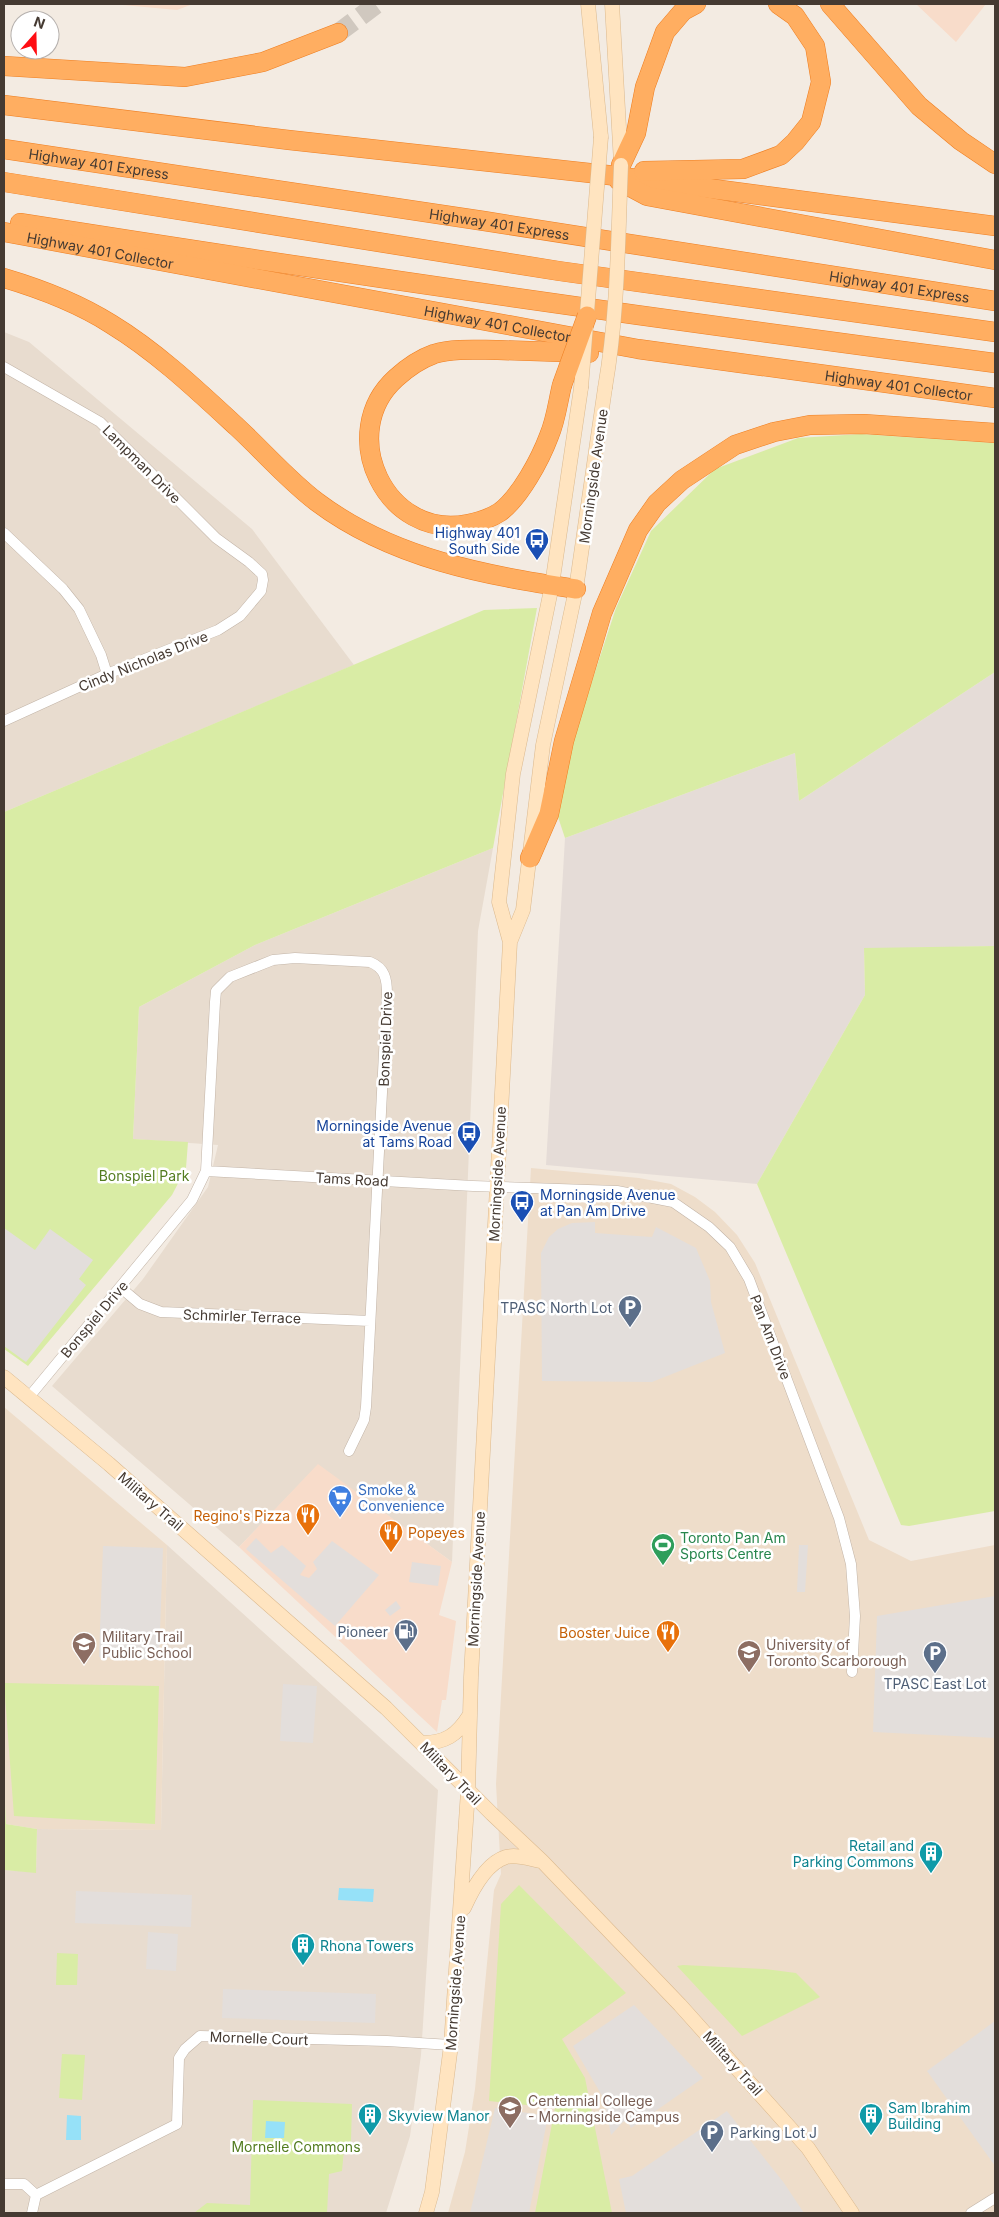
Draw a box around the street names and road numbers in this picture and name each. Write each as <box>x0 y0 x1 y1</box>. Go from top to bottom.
street label: Highway 401 Express <box>28 144 170 182</box>
street label: Highway 401 Express <box>428 204 571 243</box>
street label: Highway 401 Collector <box>26 228 175 272</box>
street label: Highway 401 Express <box>828 267 971 305</box>
street label: Highway 401 Collector <box>423 301 572 345</box>
street label: Highway 401 Collector <box>824 366 974 403</box>
street label: Morningside Avenue <box>575 408 611 544</box>
street label: Lampman Drive <box>99 421 185 507</box>
street label: Cindy Nicholas Drive <box>76 627 210 695</box>
street label: Bonspiel Drive <box>375 991 395 1087</box>
street label: Morningside Avenue <box>485 1106 509 1242</box>
street label: Tams Road <box>315 1169 389 1189</box>
street label: Bonspiel Drive <box>57 1277 131 1361</box>
street label: Pan Am Drive <box>747 1292 795 1382</box>
street label: Schmirler Terrace <box>183 1305 301 1327</box>
street label: Military Trail <box>115 1468 187 1534</box>
street label: Morningside Avenue <box>464 1511 488 1647</box>
street label: Military Trail <box>417 1738 485 1808</box>
street label: Morningside Avenue <box>442 1915 468 2051</box>
street label: Military Trail <box>700 2027 766 2099</box>
street label: Mornelle Court <box>209 2028 309 2048</box>

